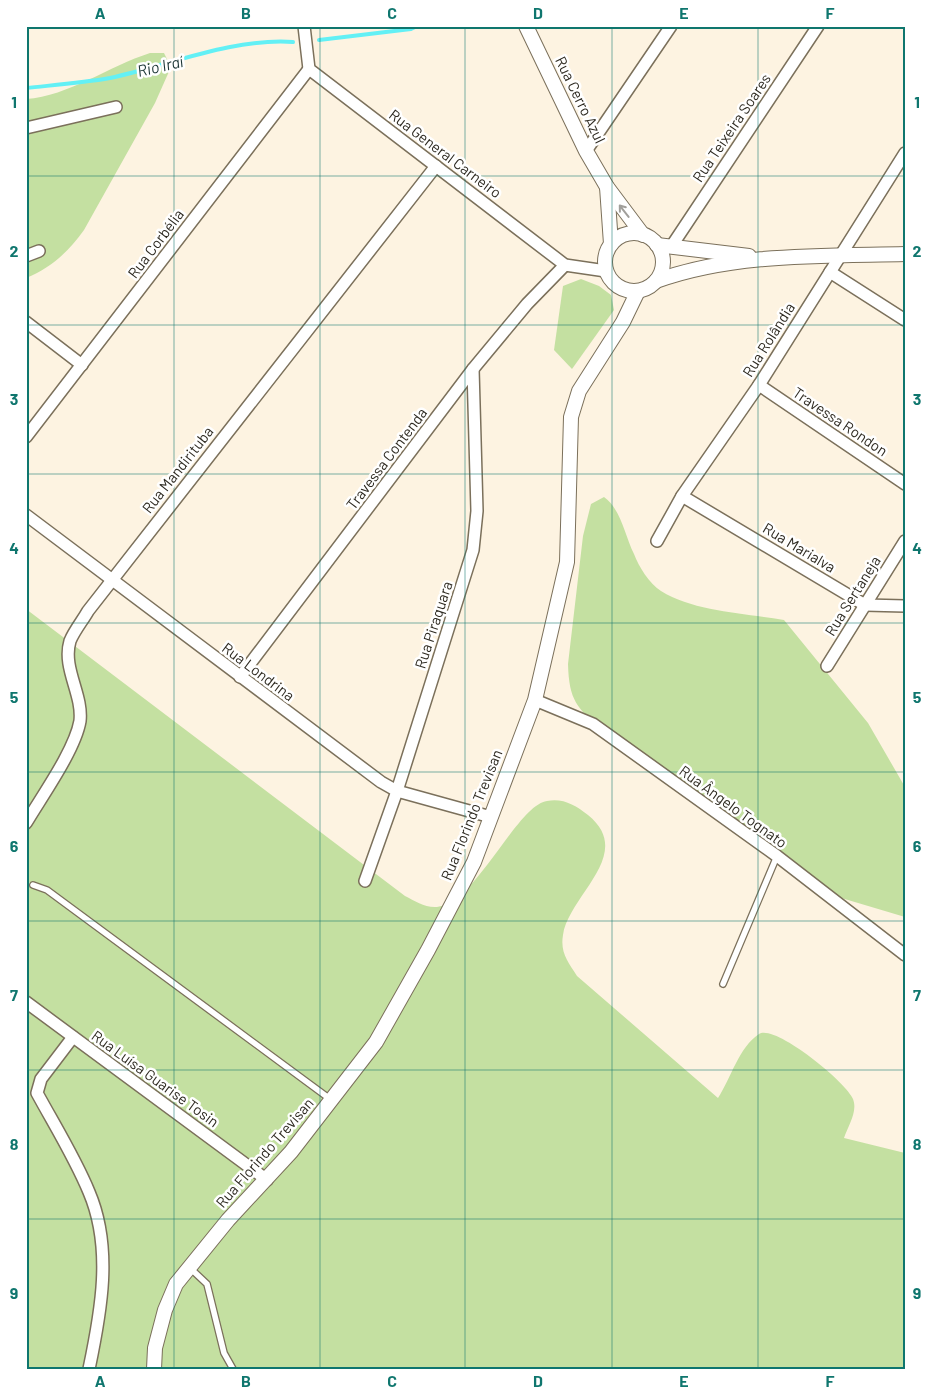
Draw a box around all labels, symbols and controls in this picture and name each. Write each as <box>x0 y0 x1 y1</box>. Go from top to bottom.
text: A <box>95 3 106 22</box>
text: B <box>241 3 251 22</box>
text: C <box>387 3 397 22</box>
text: D <box>533 3 543 22</box>
text: E <box>679 3 689 22</box>
text: F <box>826 3 835 22</box>
water label: Rio Iraí <box>135 51 186 80</box>
street label: Rua Cerro Azul <box>552 53 610 146</box>
street label: Rua Teixeira Soares <box>688 70 774 185</box>
text: 1 <box>11 92 17 111</box>
text: 1 <box>914 92 920 111</box>
street label: Rua General Carneiro <box>386 105 505 201</box>
street label: Rua Corbélia <box>123 205 187 281</box>
one-way arrow <box>619 205 630 218</box>
text: 2 <box>10 241 19 260</box>
text: 2 <box>913 241 922 260</box>
street label: Rua Rolândia <box>738 299 798 380</box>
street label: Travessa Rondon <box>790 383 891 459</box>
text: 3 <box>10 389 18 408</box>
text: 3 <box>913 389 921 408</box>
street label: Travessa Contenda <box>342 404 430 513</box>
street label: Rua Mandirituba <box>138 423 217 516</box>
street label: Rua Marialva <box>760 518 839 576</box>
text: 4 <box>9 538 19 557</box>
text: 4 <box>912 538 922 557</box>
street label: Rua Sertaneja <box>820 552 884 639</box>
street label: Rua Piraquara <box>410 579 456 671</box>
street label: Rua Londrina <box>219 638 298 704</box>
text: 5 <box>10 687 19 706</box>
text: 5 <box>913 687 922 706</box>
street label: Rua Florindo Trevisan <box>437 747 506 883</box>
street label: Rua Ângelo Tognato <box>676 761 791 851</box>
text: 6 <box>10 836 19 855</box>
text: 6 <box>913 836 922 855</box>
text: 7 <box>10 985 18 1004</box>
text: 7 <box>913 985 921 1004</box>
street label: Rua Luísa Guarise Tosin <box>89 1026 223 1130</box>
street label: Rua Florindo Trevisan <box>212 1094 317 1211</box>
text: 8 <box>10 1134 19 1153</box>
text: 8 <box>913 1134 922 1153</box>
text: 9 <box>10 1283 18 1302</box>
text: 9 <box>913 1283 921 1302</box>
text: A <box>95 1371 106 1390</box>
text: B <box>241 1371 251 1390</box>
text: C <box>387 1371 397 1390</box>
text: D <box>533 1371 543 1390</box>
text: E <box>679 1371 689 1390</box>
text: F <box>826 1371 835 1390</box>

